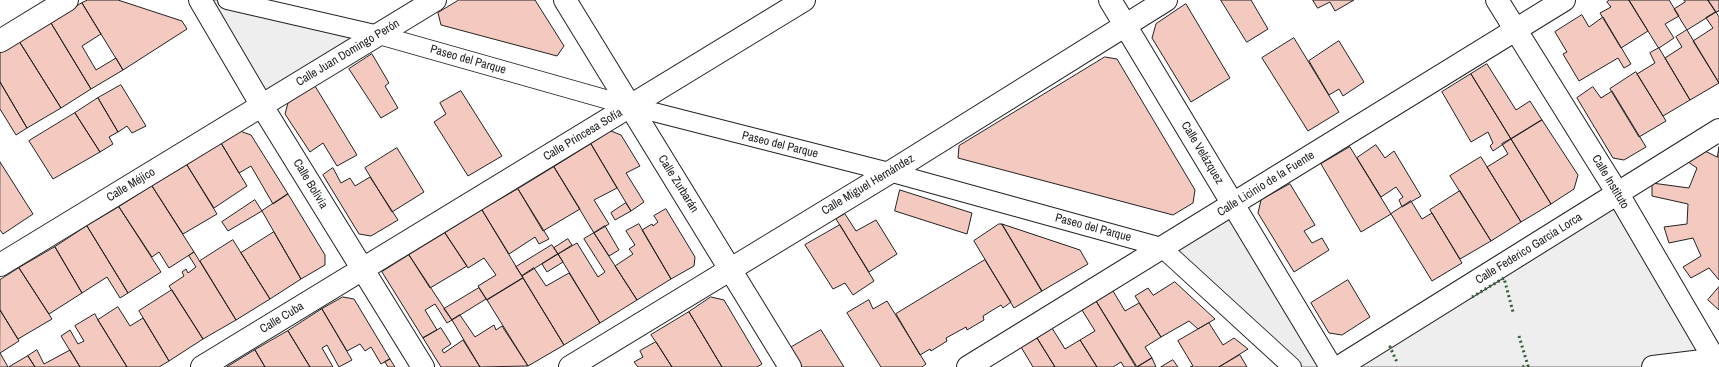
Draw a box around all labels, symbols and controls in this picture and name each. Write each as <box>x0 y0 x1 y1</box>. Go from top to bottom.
street label: Calle Juan Domingo Perón <box>294 16 402 90</box>
street label: Paseo del Parque <box>428 42 508 78</box>
street label: Calle Princesa Sofía <box>541 106 625 164</box>
street label: Calle Velázquez <box>1178 119 1226 187</box>
street label: Paseo del Parque <box>740 129 820 161</box>
street label: Calle Licinio de la Fuente <box>1215 148 1317 220</box>
street label: Calle Miguel Hernández <box>819 152 917 218</box>
street label: Calle Zurbarán <box>655 153 701 215</box>
street label: Calle Instituto <box>1588 153 1632 211</box>
street label: Calle Bolivia <box>290 157 330 211</box>
street label: Calle Méjico <box>104 165 158 205</box>
street label: Calle Federico García Lorca <box>1473 210 1585 288</box>
street label: Paseo del Parque <box>1053 211 1133 245</box>
street label: Calle Cuba <box>257 299 307 337</box>

